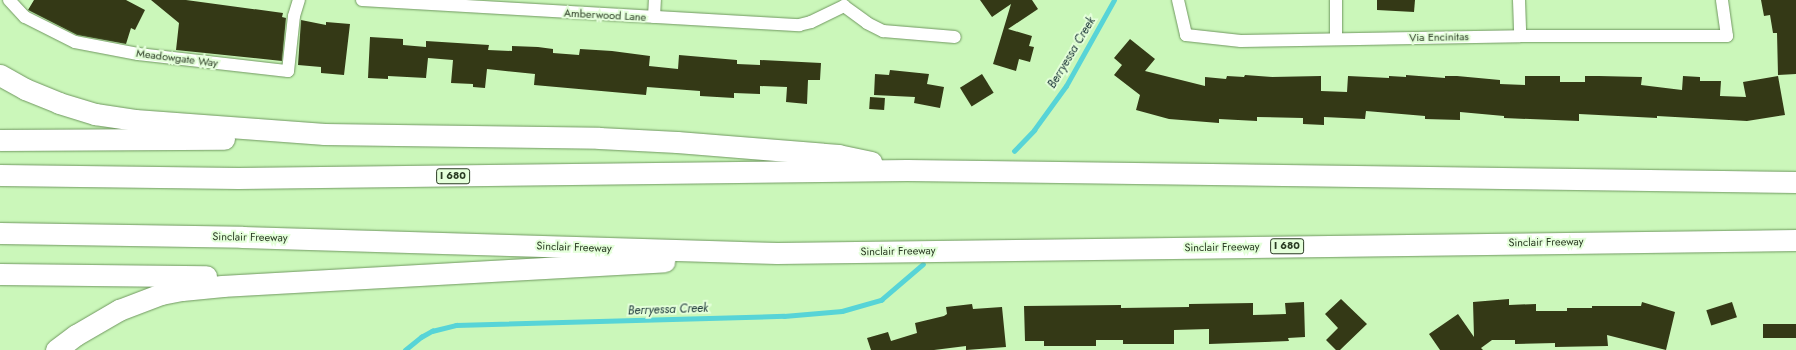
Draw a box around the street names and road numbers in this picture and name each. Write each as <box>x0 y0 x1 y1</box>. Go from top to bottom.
street label: Amberwood Lane <box>563 6 647 24</box>
street label: Via Encinitas <box>1409 30 1469 44</box>
street label: Meadowgate Way <box>135 46 219 70</box>
road number: I 680 <box>436 168 470 184</box>
street label: Sinclair Freeway <box>212 230 288 244</box>
street label: Sinclair Freeway <box>1508 235 1584 249</box>
road number: I 680 <box>1270 238 1304 254</box>
street label: Sinclair Freeway <box>536 239 612 255</box>
street label: Sinclair Freeway <box>1184 240 1260 254</box>
street label: Sinclair Freeway <box>860 244 936 258</box>

